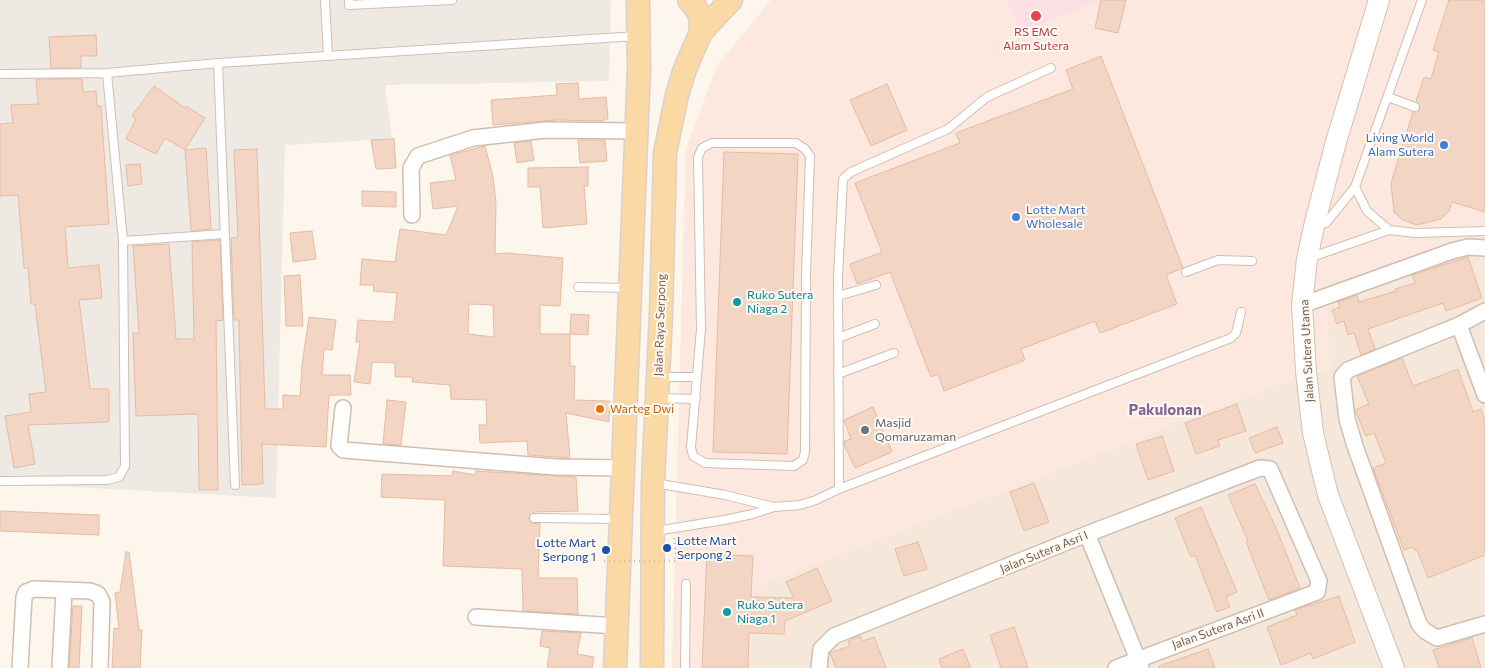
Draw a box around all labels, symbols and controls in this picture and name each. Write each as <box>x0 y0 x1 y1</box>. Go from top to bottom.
marker: RS EMC Alam Sutera <box>1029 9 1043 23</box>
place label: RS EMC Alam Sutera <box>1003 25 1069 53</box>
place label: Living World Alam Sutera <box>1366 131 1434 159</box>
marker: Living World Alam Sutera <box>1438 139 1450 151</box>
place label: Lotte Mart Wholesale <box>1026 203 1086 231</box>
marker: Lotte Mart Wholesale <box>1010 211 1022 223</box>
street label: Jalan Raya Serpong <box>651 273 669 377</box>
place label: Ruko Sutera Niaga 2 <box>747 288 813 316</box>
marker: Ruko Sutera Niaga 2 <box>731 296 743 308</box>
street label: Jalan Sutera Utama <box>1297 299 1317 403</box>
district label: Pakulonan <box>1128 401 1202 419</box>
place label: Warteg Dwi <box>610 402 674 416</box>
marker: Warteg Dwi <box>594 403 606 415</box>
place label: Masjid Qomaruzaman <box>875 416 956 444</box>
marker: Masjid Qomaruzaman <box>859 424 871 436</box>
street label: Jalan Sutera Asri I <box>998 528 1090 576</box>
place label: Lotte Mart Serpong 2 <box>677 534 737 562</box>
place label: Lotte Mart Serpong 1 <box>536 536 596 564</box>
marker: Lotte Mart Serpong 2 <box>661 542 673 554</box>
marker: Lotte Mart Serpong 1 <box>600 544 612 556</box>
place label: Ruko Sutera Niaga 1 <box>737 598 803 626</box>
marker: Ruko Sutera Niaga 1 <box>721 606 733 618</box>
street label: Jalan Sutera Asri II <box>1170 606 1266 652</box>

